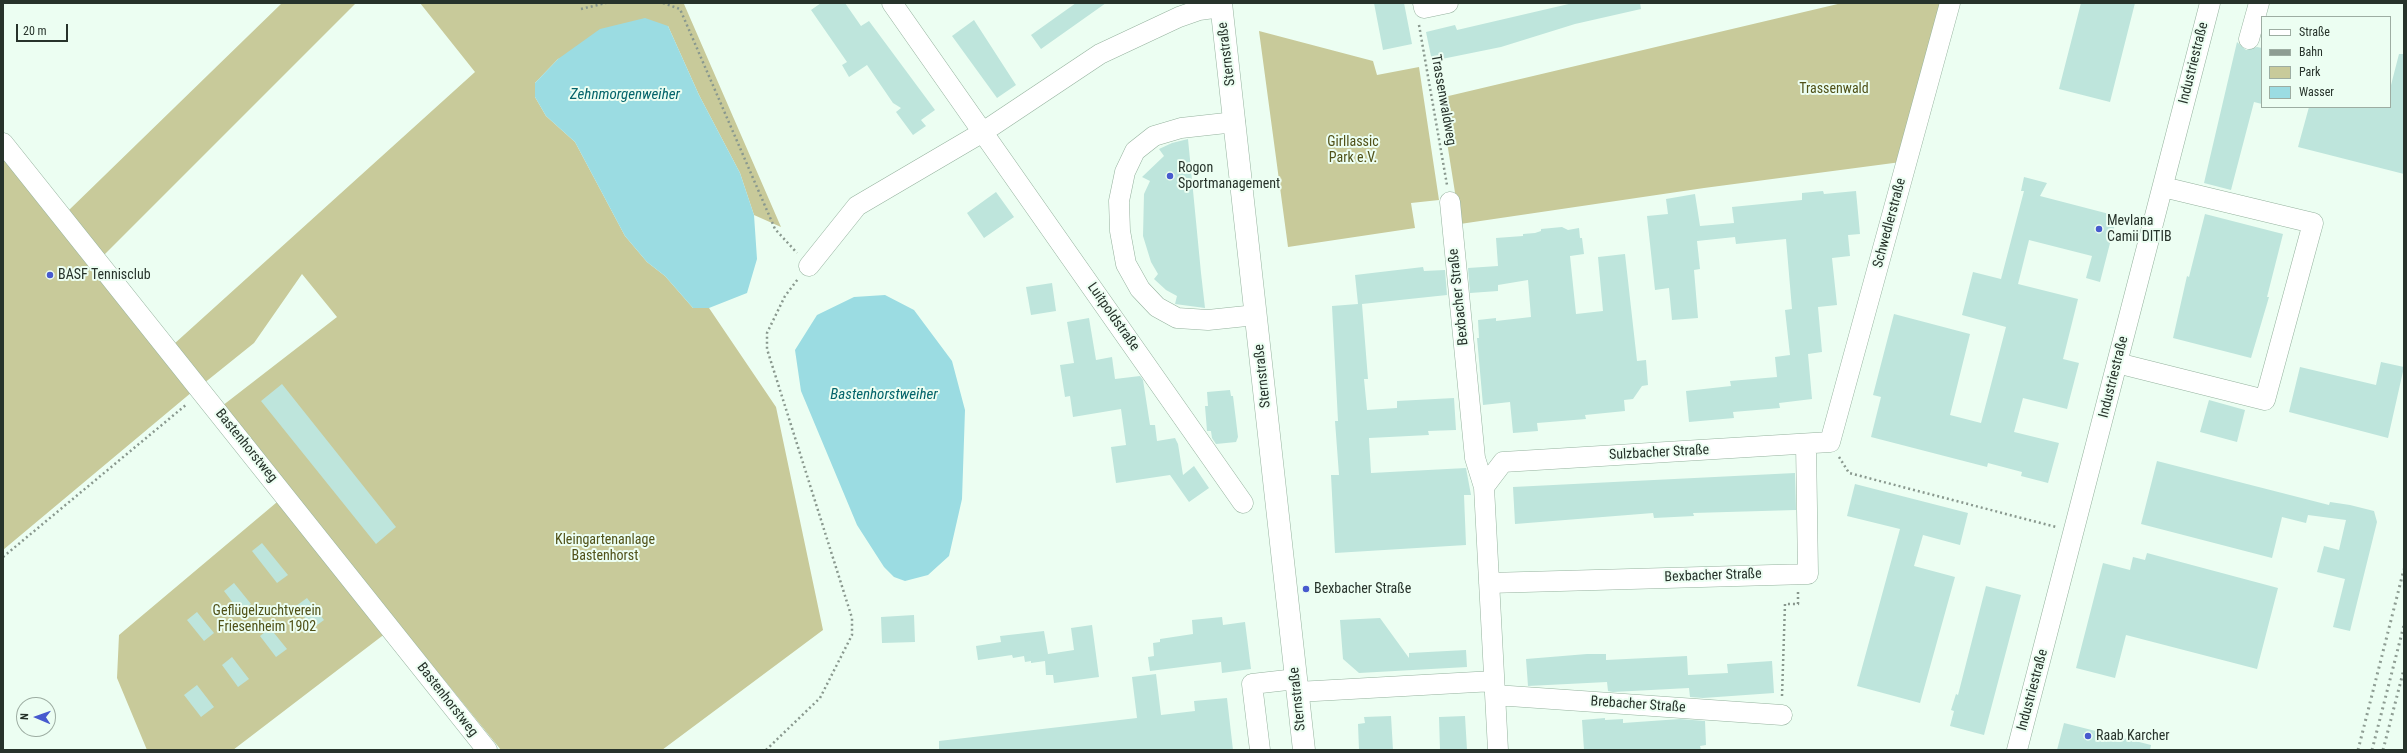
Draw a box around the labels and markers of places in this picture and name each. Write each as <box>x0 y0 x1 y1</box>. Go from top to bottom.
place label: Rogon Sportmanagement <box>1178 160 1280 192</box>
marker: Rogon Sportmanagement <box>1165 171 1175 181</box>
place label: Mevlana Camii DITIB <box>2107 213 2172 246</box>
marker: Mevlana Camii DITIB <box>2094 224 2104 234</box>
place label: BASF Tennisclub <box>58 267 151 283</box>
marker: BASF Tennisclub <box>45 270 55 280</box>
place label: Bexbacher Straße <box>1314 581 1411 597</box>
marker: Bexbacher Straße <box>1301 584 1311 594</box>
place label: Raab Karcher <box>2096 728 2169 744</box>
marker: Raab Karcher <box>2083 731 2093 741</box>

